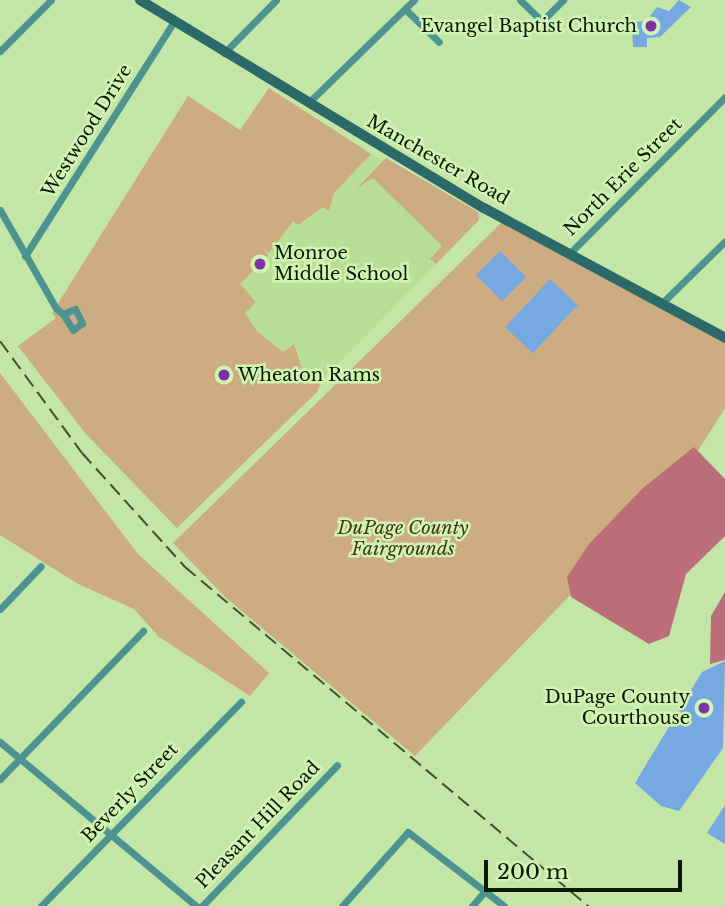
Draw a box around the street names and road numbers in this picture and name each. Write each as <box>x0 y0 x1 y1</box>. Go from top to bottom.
street label: Westwood Drive <box>37 61 137 201</box>
street label: Manchester Road <box>363 110 513 210</box>
street label: North Erie Street <box>560 114 686 240</box>
street label: Beverly Street <box>77 739 183 847</box>
street label: Pleasant Hill Road <box>192 757 324 893</box>

